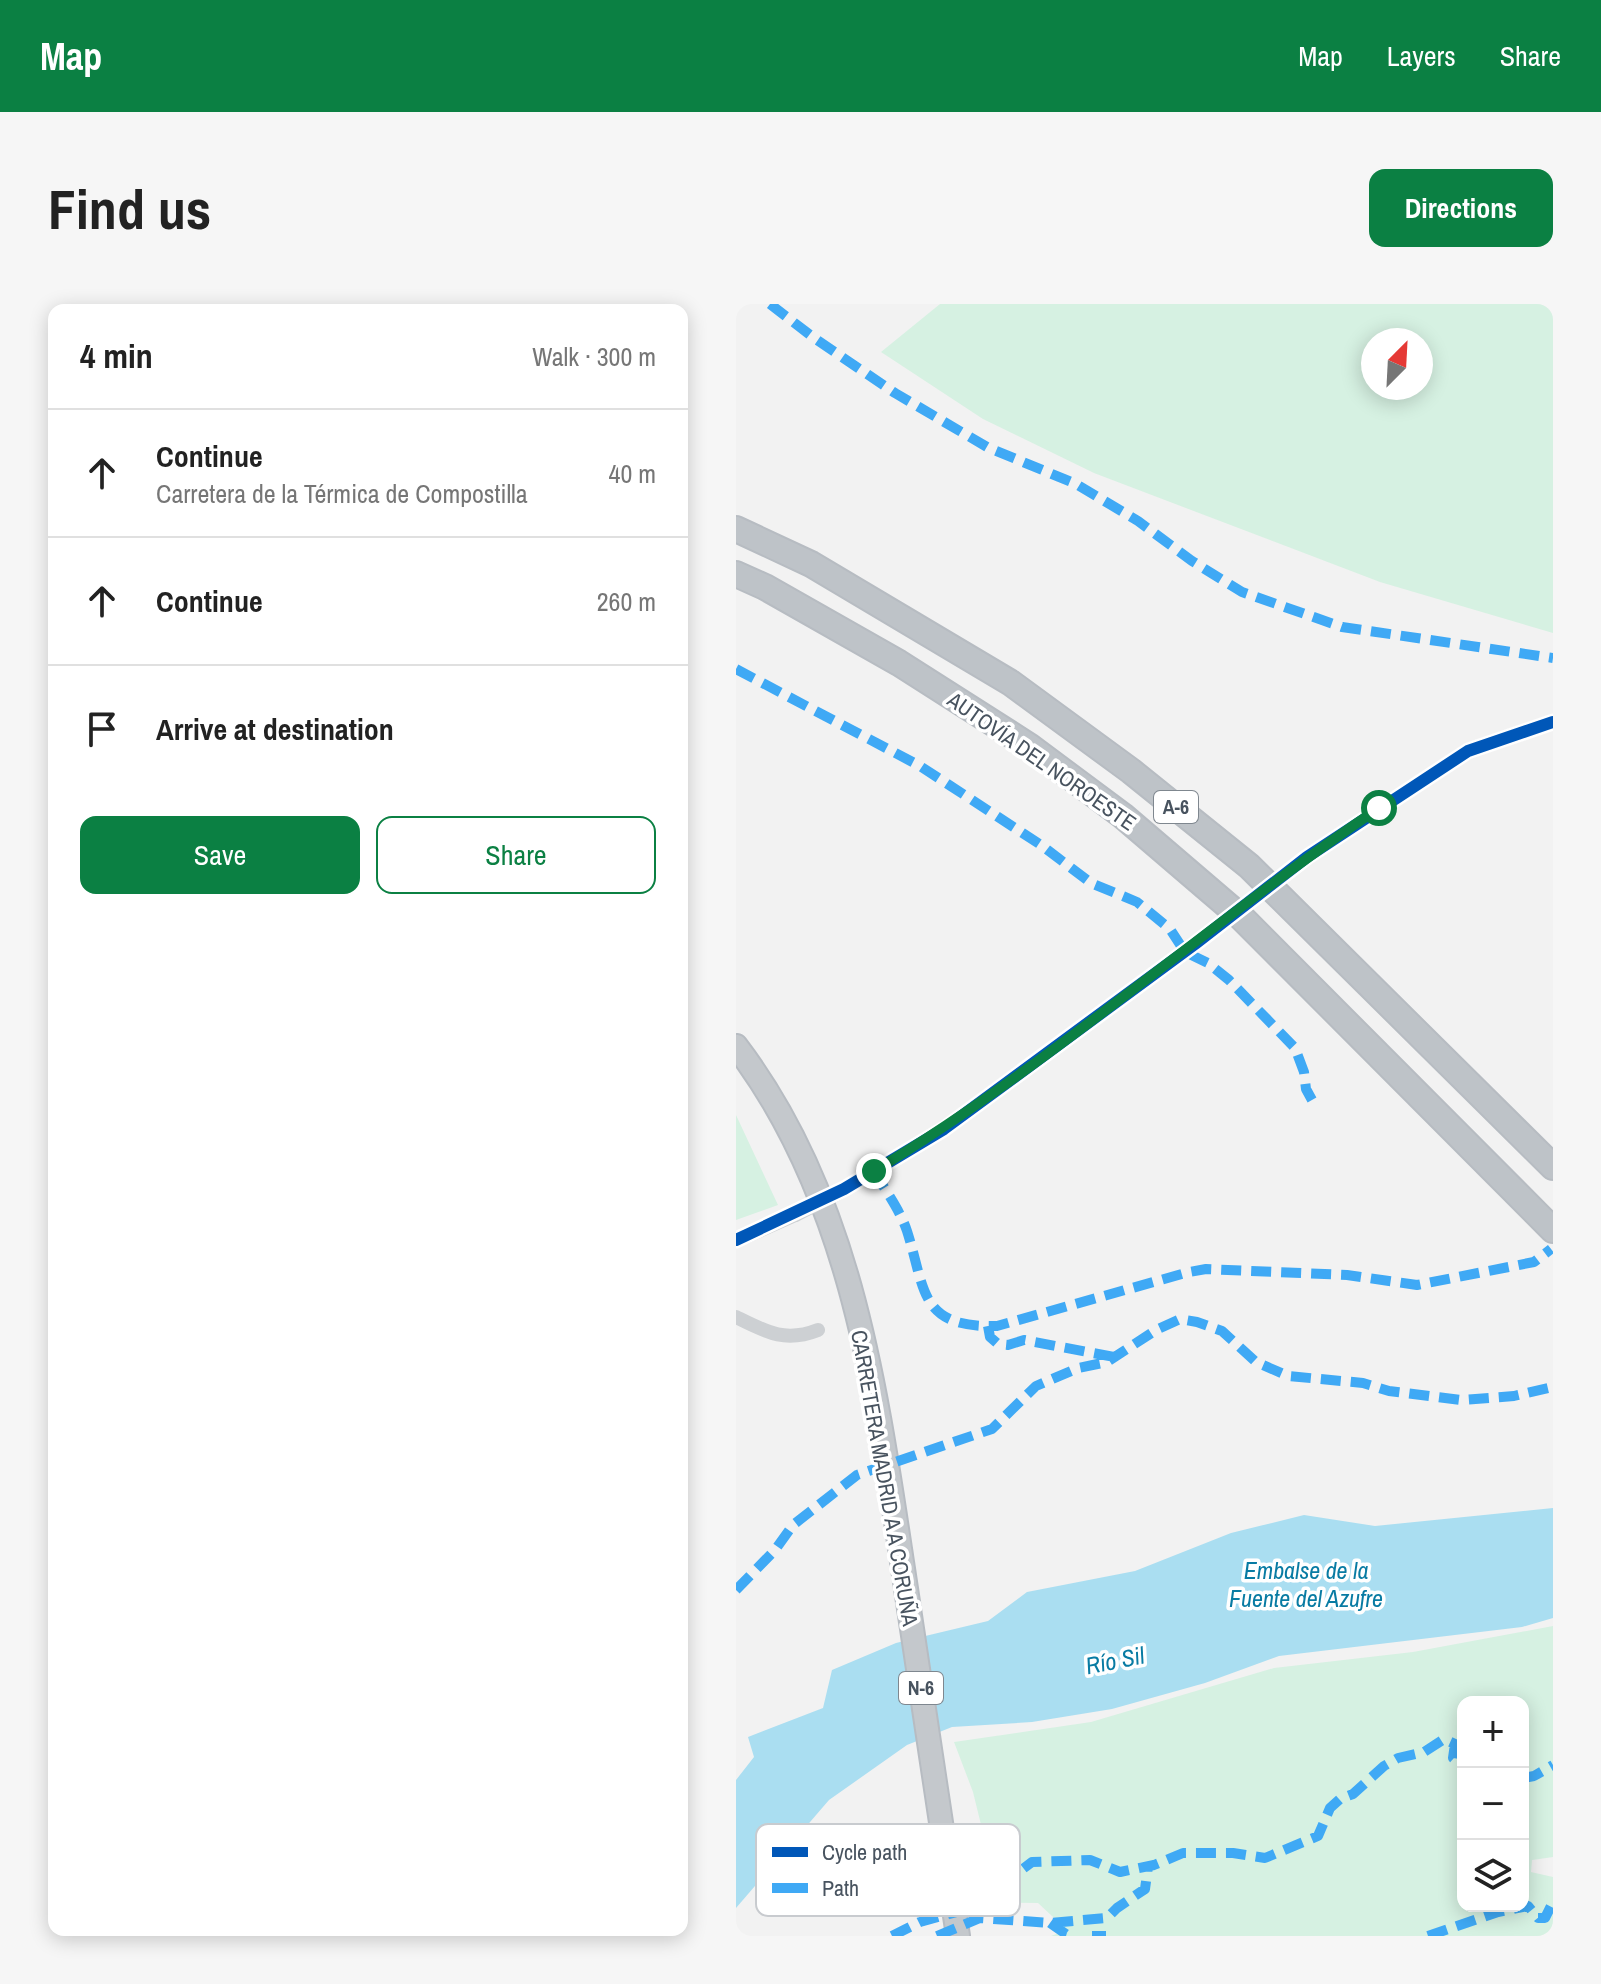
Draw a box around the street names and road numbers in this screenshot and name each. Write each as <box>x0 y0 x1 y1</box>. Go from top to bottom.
street label: AUTOVÍA DEL NOROESTE <box>941 684 1142 837</box>
road number: A-6 <box>1154 791 1198 823</box>
street label: CARRETERA MADRID A A CORUÑA <box>844 1328 926 1629</box>
road number: N-6 <box>899 1672 943 1704</box>

